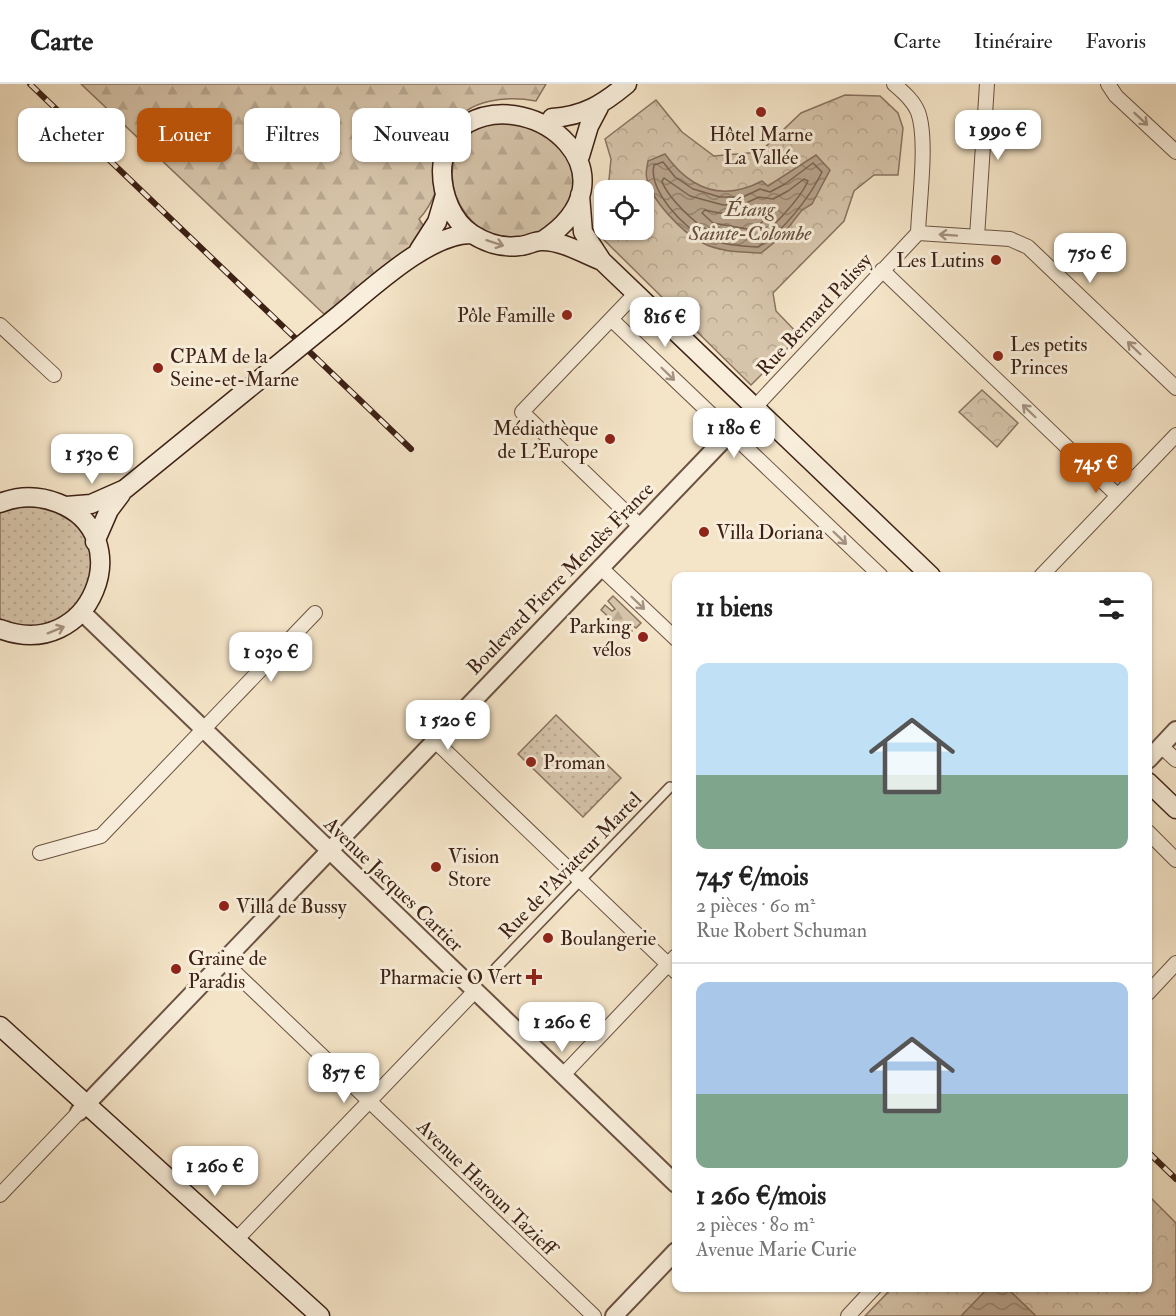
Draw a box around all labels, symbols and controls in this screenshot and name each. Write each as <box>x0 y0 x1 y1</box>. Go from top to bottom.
text: Carte <box>30 24 93 59</box>
text: Carte <box>893 28 941 55</box>
text: Itinéraire <box>974 28 1052 55</box>
text: Favoris <box>1085 28 1146 55</box>
marker: Hôtel Marne La Vallée <box>754 105 768 119</box>
chip: Acheter <box>18 108 125 162</box>
chip: Louer <box>137 108 232 162</box>
chip: Filtres <box>244 108 340 162</box>
chip: Nouveau <box>352 108 471 162</box>
pin: 1 990 € <box>943 110 1053 161</box>
one-way arrow <box>1133 112 1148 126</box>
text: 1 990 € <box>969 117 1027 142</box>
place label: Hôtel Marne La Vallée <box>709 122 813 170</box>
map controls <box>594 180 654 240</box>
button: locate <box>594 180 654 240</box>
water label: Étang Sainte-Colombe <box>688 196 812 247</box>
one-way arrow <box>938 229 958 240</box>
pin: 750 € <box>1048 233 1132 284</box>
one-way arrow <box>485 238 504 249</box>
text: 750 € <box>1068 240 1112 265</box>
street label: Rue Bernard Palissy <box>751 247 878 381</box>
place label: Les Lutins <box>896 248 984 273</box>
marker: Les Lutins <box>989 253 1003 267</box>
pin: 816 € <box>623 297 707 348</box>
place label: Pôle Famille <box>457 303 555 328</box>
text: 816 € <box>644 304 686 329</box>
marker: Pôle Famille <box>560 308 574 322</box>
place label: Les petits Princes <box>1010 332 1088 380</box>
one-way arrow <box>1126 341 1141 355</box>
place label: CPAM de la Seine-et-Marne <box>170 344 299 392</box>
marker: Les petits Princes <box>991 349 1005 363</box>
marker: CPAM de la Seine-et-Marne <box>151 361 165 375</box>
one-way arrow <box>661 367 676 382</box>
one-way arrow <box>1021 404 1036 418</box>
pin: 1 180 € <box>679 408 789 459</box>
text: 1 180 € <box>707 415 761 440</box>
place label: Médiathèque de L'Europe <box>493 416 598 465</box>
marker: Médiathèque de L'Europe <box>603 432 617 446</box>
pin: 1 530 € <box>37 434 147 485</box>
text: 1 530 € <box>65 441 119 466</box>
pin: 745 € <box>1054 443 1138 494</box>
text: 745 € <box>1074 450 1118 475</box>
street label: Boulevard Pierre Mendès France <box>462 477 659 680</box>
place label: Villa Doriana <box>716 520 824 545</box>
marker: Villa Doriana <box>697 525 711 539</box>
one-way arrow <box>833 530 848 545</box>
text: 11 biens <box>696 592 773 624</box>
icon: filters <box>1095 592 1128 625</box>
one-way arrow <box>631 596 646 610</box>
place label: Parking vélos <box>569 614 632 662</box>
one-way arrow <box>47 624 65 635</box>
marker: Parking vélos <box>636 630 650 644</box>
pin: 1 030 € <box>216 632 326 683</box>
text: 1 030 € <box>243 639 299 664</box>
pin: 1 520 € <box>393 700 503 751</box>
icon: home <box>858 702 966 810</box>
text: 1 520 € <box>420 707 476 732</box>
place label: Proman <box>543 750 606 775</box>
marker: Proman <box>524 755 538 769</box>
street label: Rue de l'Aviateur Martel <box>494 787 647 944</box>
street label: Avenue Jacques Cartier <box>318 811 469 958</box>
place label: Vision Store <box>448 844 499 892</box>
marker: Vision Store <box>429 860 443 874</box>
text: 745 €/mois <box>696 861 808 893</box>
text: 2 pièces · 60 m² <box>696 893 815 918</box>
place label: Villa de Bussy <box>236 894 348 919</box>
marker: Villa de Bussy <box>217 899 231 913</box>
text: Rue Robert Schuman <box>696 918 867 943</box>
place label: Boulangerie <box>560 926 656 951</box>
marker: Boulangerie <box>541 931 555 945</box>
place label: Graine de Paradis <box>188 946 267 994</box>
marker: Graine de Paradis <box>169 962 183 976</box>
place label: Pharmacie O Vert <box>379 965 523 990</box>
marker: Pharmacie O Vert <box>527 970 541 984</box>
pin: 1 260 € <box>507 1002 617 1053</box>
text: 1 260 € <box>533 1009 591 1034</box>
icon: home <box>858 1021 966 1129</box>
pin: 857 € <box>302 1053 386 1104</box>
text: 857 € <box>322 1060 366 1085</box>
street label: Avenue Haroun Tazieff <box>411 1114 564 1263</box>
pin: 1 260 € <box>160 1146 270 1197</box>
text: 1 260 € <box>186 1153 244 1178</box>
text: 1 260 €/mois <box>696 1180 826 1212</box>
text: 2 pièces · 80 m² <box>696 1212 815 1237</box>
text: Avenue Marie Curie <box>696 1237 857 1262</box>

